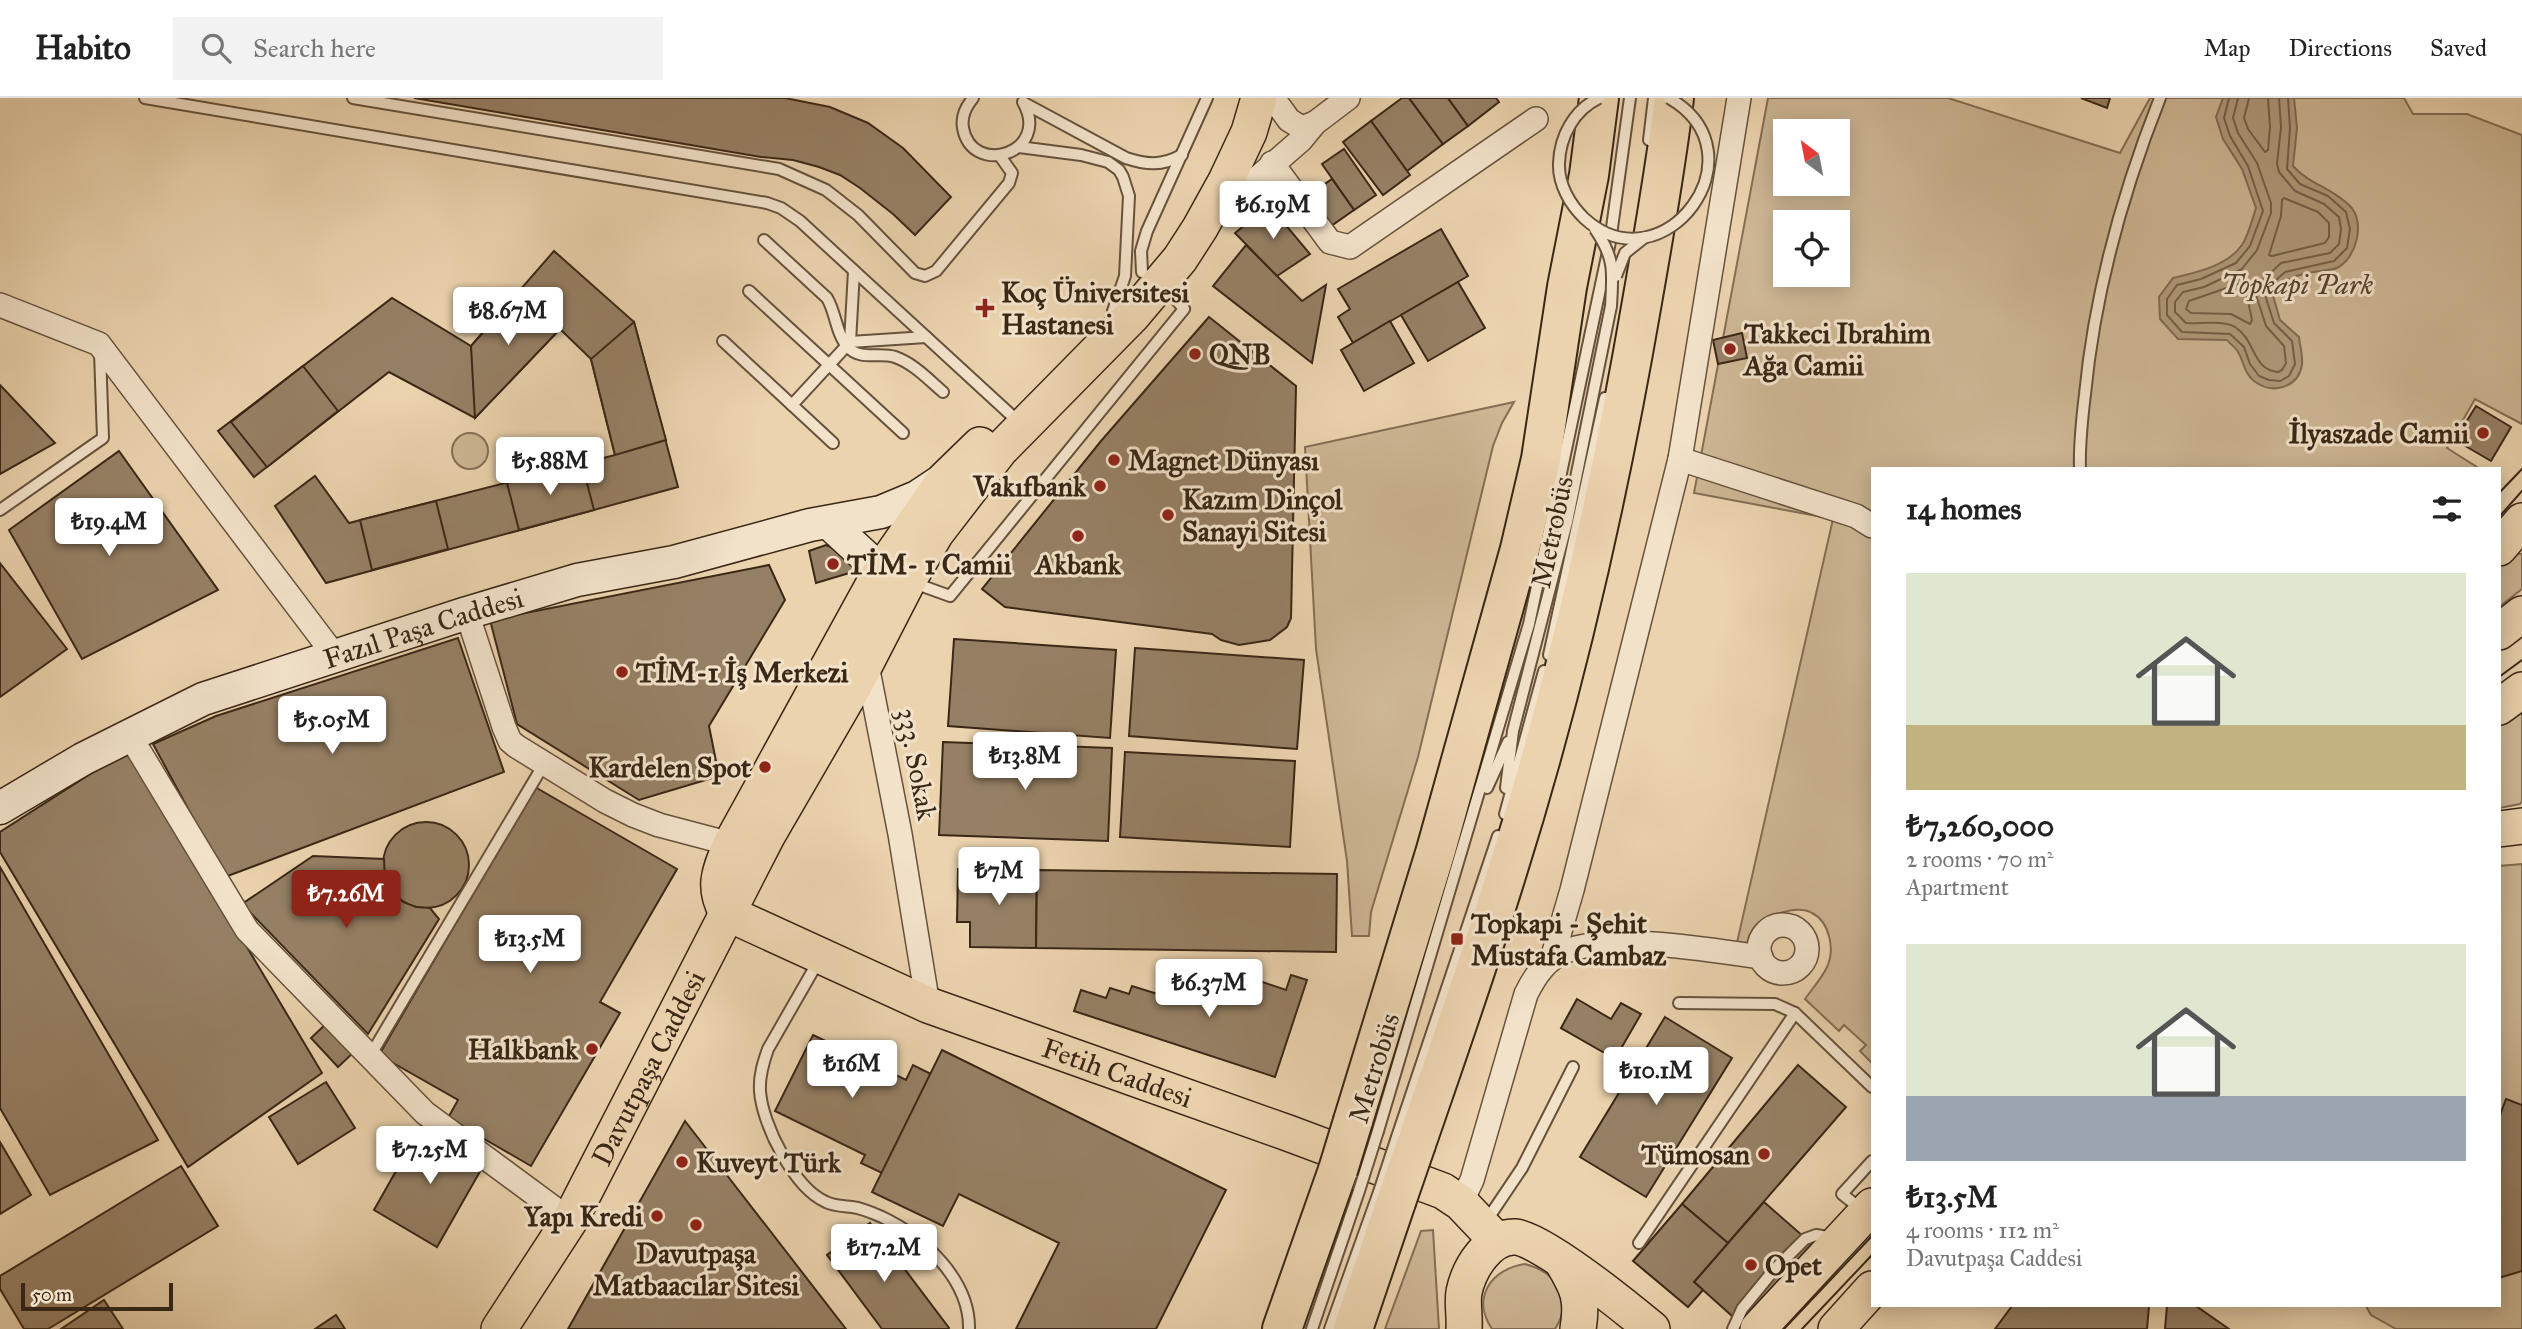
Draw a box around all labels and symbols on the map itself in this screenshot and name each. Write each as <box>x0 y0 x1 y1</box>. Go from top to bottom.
north arrow <box>1773 119 1850 196</box>
pin: ₺6.19M <box>1216 181 1330 241</box>
park label: Topkapi Park <box>2221 267 2374 302</box>
place label: Koç Üniversitesi Hastanesi <box>1001 275 1189 342</box>
pin: ₺8.67M <box>451 288 565 347</box>
marker: Koç Üniversitesi Hastanesi <box>975 298 995 318</box>
place label: Takkeci Ibrahim Ağa Camii <box>1742 316 1931 383</box>
place label: QNB <box>1209 337 1271 372</box>
marker: Takkeci Ibrahim Ağa Camii <box>1722 341 1738 357</box>
marker: QNB <box>1187 346 1203 362</box>
place label: İlyaszade Camii <box>2288 416 2469 451</box>
marker: İlyaszade Camii <box>2475 425 2491 441</box>
pin: ₺5.88M <box>493 438 607 497</box>
place label: Magnet Dünyası <box>1128 443 1319 478</box>
marker: Magnet Dünyası <box>1106 452 1122 468</box>
place label: Vakıfbank <box>972 469 1087 504</box>
street label: Metrobüs <box>1523 473 1581 591</box>
marker: Vakıfbank <box>1092 478 1108 494</box>
place label: Kazım Dinçol Sanayi Sitesi <box>1182 482 1343 549</box>
pin: ₺19.4M <box>52 498 166 558</box>
marker: Kazım Dinçol Sanayi Sitesi <box>1160 507 1176 523</box>
marker: Akbank <box>1070 528 1086 544</box>
place label: TİM- 1 Camii <box>847 547 1012 582</box>
place label: Akbank <box>1033 547 1122 582</box>
marker: TİM- 1 Camii <box>825 556 841 572</box>
street label: Fazıl Paşa Caddesi <box>319 580 528 676</box>
place label: TİM-1 İş Merkezi <box>636 655 849 690</box>
marker: TİM-1 İş Merkezi <box>614 664 630 680</box>
pin: ₺5.05M <box>275 696 389 756</box>
street label: 333. Sokak <box>889 705 945 823</box>
pin: ₺13.8M <box>968 732 1082 792</box>
place label: Kardelen Spot <box>589 750 751 785</box>
marker: Kardelen Spot <box>757 759 773 775</box>
pin: ₺7M <box>965 848 1033 907</box>
pin: ₺7.26M <box>289 870 403 930</box>
place label: Topkapi - Şehit Mustafa Cambaz <box>1471 906 1666 973</box>
pin: ₺13.5M <box>473 916 587 975</box>
marker: Topkapi - Şehit Mustafa Cambaz <box>1449 931 1465 947</box>
pin: ₺6.37M <box>1152 960 1266 1019</box>
street label: Davutpaşa Caddesi <box>583 964 713 1171</box>
street label: Metrobüs <box>1341 1009 1407 1127</box>
street label: Fetih Caddesi <box>1037 1029 1198 1115</box>
place label: Halkbank <box>468 1032 579 1067</box>
pin: ₺16M <box>811 1040 893 1100</box>
marker: Halkbank <box>584 1041 600 1057</box>
pin: ₺10.1M <box>1599 1048 1713 1107</box>
pin: ₺7.25M <box>373 1126 487 1186</box>
place label: Tümosan <box>1641 1137 1750 1172</box>
place label: Kuveyt Türk <box>696 1145 842 1180</box>
marker: Tümosan <box>1756 1146 1772 1162</box>
marker: Kuveyt Türk <box>674 1154 690 1170</box>
place label: Yapı Kredi <box>523 1199 643 1234</box>
marker: Yapı Kredi <box>649 1208 665 1224</box>
marker: Davutpaşa Matbaacılar Sitesi <box>688 1217 704 1233</box>
pin: ₺17.2M <box>827 1224 941 1284</box>
place label: Davutpaşa Matbaacılar Sitesi <box>593 1236 800 1303</box>
place label: Opet <box>1765 1248 1822 1283</box>
marker: Opet <box>1743 1257 1759 1273</box>
scale bar <box>21 1280 173 1312</box>

